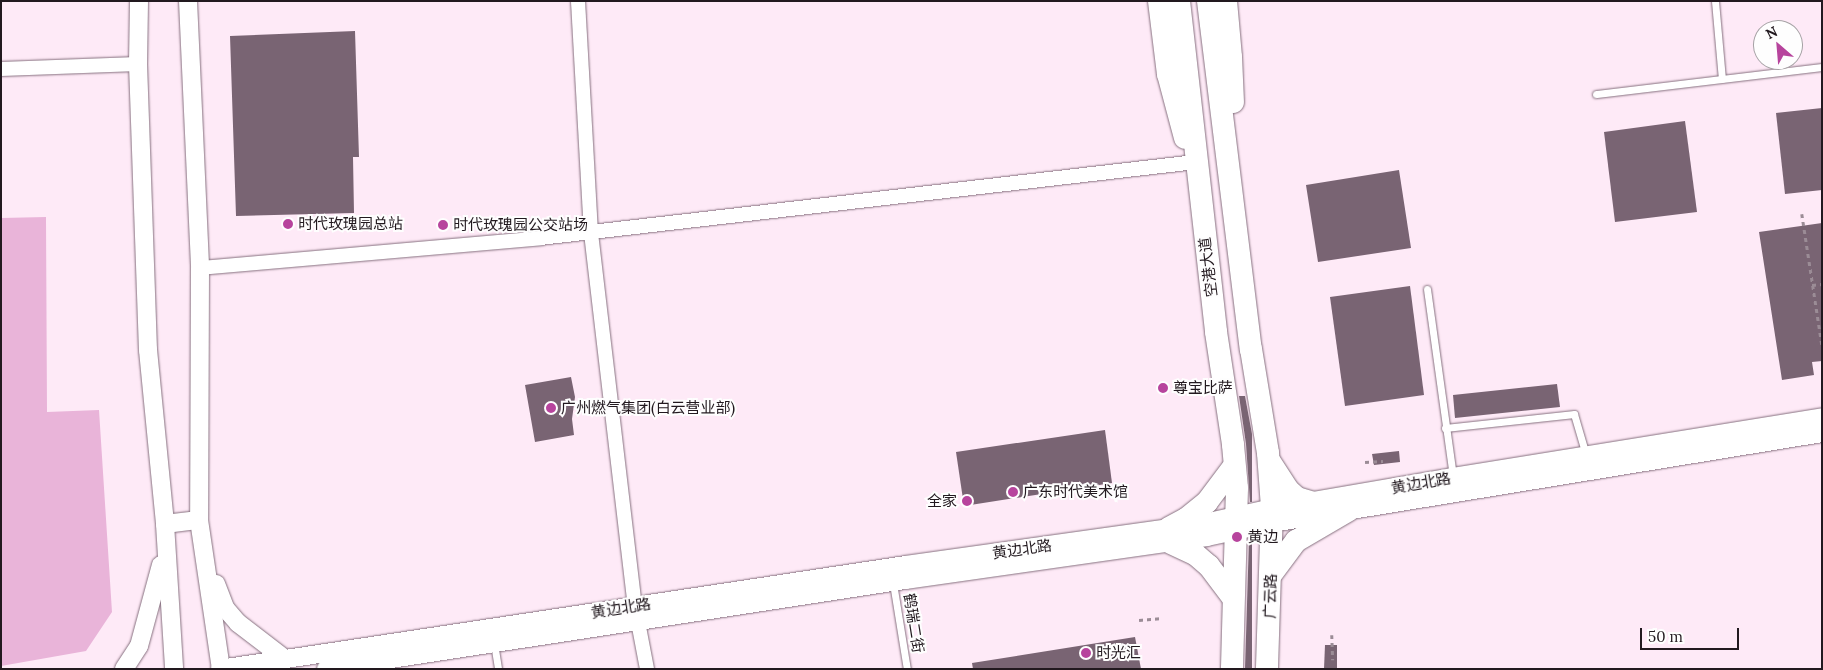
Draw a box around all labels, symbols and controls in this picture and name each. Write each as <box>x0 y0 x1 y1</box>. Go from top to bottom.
north arrow <box>1753 20 1803 70</box>
text: N <box>1763 22 1781 43</box>
place label: 时代玫瑰园总站 <box>298 215 403 233</box>
place label: 时代玫瑰园公交站场 <box>453 216 588 234</box>
marker: 时代玫瑰园总站 <box>282 218 294 230</box>
marker: 时代玫瑰园公交站场 <box>437 219 449 231</box>
street label: 空港大道 <box>1195 236 1221 298</box>
place label: 尊宝比萨 <box>1173 379 1233 397</box>
marker: 尊宝比萨 <box>1157 382 1169 394</box>
place label: 广州燃气集团(白云营业部) <box>561 399 735 417</box>
marker: 广州燃气集团(白云营业部) <box>545 402 557 414</box>
street label: 黄边北路 <box>1390 469 1452 497</box>
place label: 广东时代美术馆 <box>1023 483 1128 501</box>
marker: 广东时代美术馆 <box>1007 486 1019 498</box>
place label: 全家 <box>927 492 957 510</box>
marker: 全家 <box>961 495 973 507</box>
place label: 黄边 <box>1248 528 1278 546</box>
marker: 黄边 <box>1230 530 1244 544</box>
street label: 黄边北路 <box>991 536 1053 562</box>
street label: 广云路 <box>1260 573 1280 619</box>
street label: 鹤瑞二街 <box>900 592 928 654</box>
street label: 黄边北路 <box>590 594 652 622</box>
scale bar <box>1643 618 1742 650</box>
text: 50 m <box>1648 627 1683 646</box>
place label: 时光汇 <box>1096 644 1141 662</box>
marker: 时光汇 <box>1080 647 1092 659</box>

